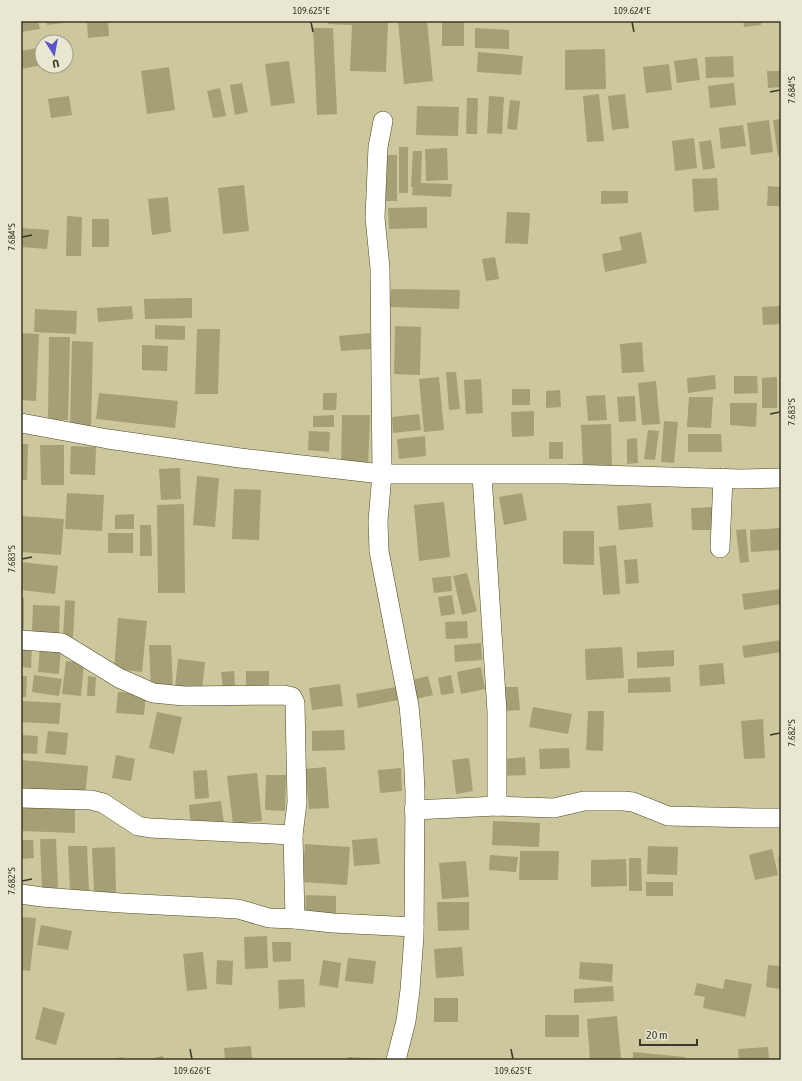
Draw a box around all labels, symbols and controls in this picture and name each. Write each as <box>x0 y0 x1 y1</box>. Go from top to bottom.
text: 109.625°E <box>293 5 330 16</box>
text: 109.624°E <box>614 5 651 16</box>
north arrow <box>34 34 74 74</box>
text: U <box>52 57 60 70</box>
text: 7.684°S <box>786 76 797 104</box>
text: 7.684°S <box>6 223 17 251</box>
text: 7.683°S <box>786 398 797 426</box>
text: 7.683°S <box>6 545 17 573</box>
text: 7.682°S <box>786 719 797 747</box>
text: 7.682°S <box>6 867 17 895</box>
scale bar <box>640 1021 697 1047</box>
text: 20 m <box>646 1028 668 1042</box>
text: 109.626°E <box>174 1065 211 1076</box>
text: 109.625°E <box>495 1065 532 1076</box>

